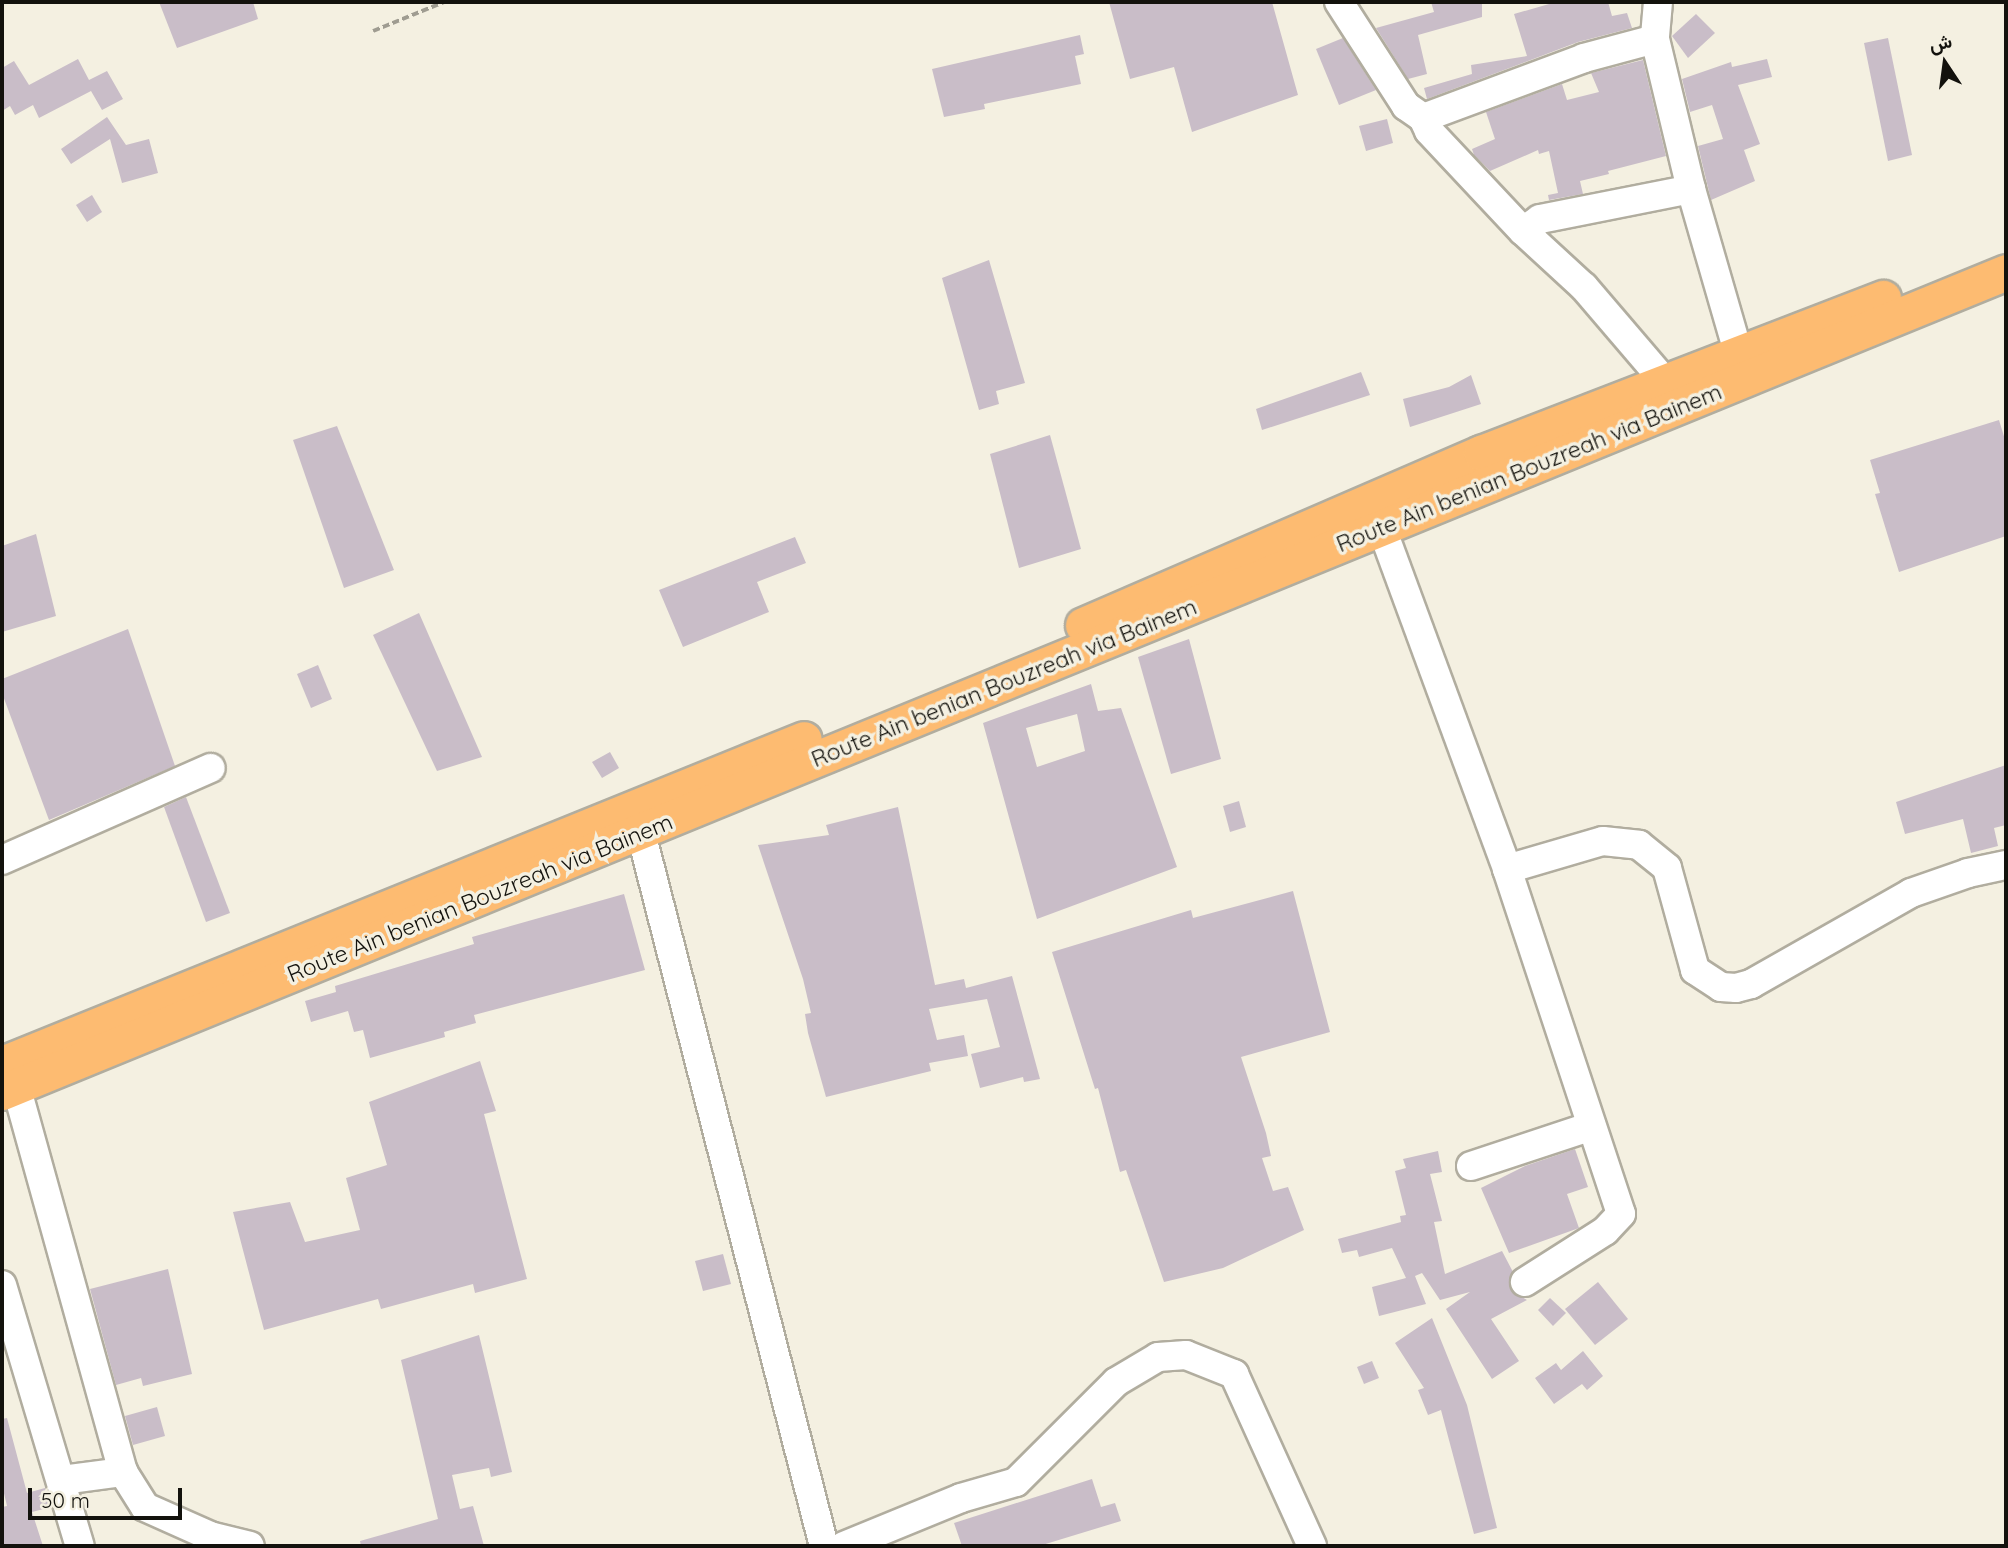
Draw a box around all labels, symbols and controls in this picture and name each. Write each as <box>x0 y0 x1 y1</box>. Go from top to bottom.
north arrow <box>1910 28 1980 98</box>
text: ش <box>1926 28 1954 57</box>
street label: Route Ain benian Bouzreah via Bainem <box>1332 378 1726 558</box>
street label: Route Ain benian Bouzreah via Bainem <box>807 593 1201 773</box>
street label: Route Ain benian Bouzreah via Bainem <box>283 808 677 988</box>
scale bar <box>32 1474 186 1518</box>
text: 50 m <box>41 1487 90 1513</box>

